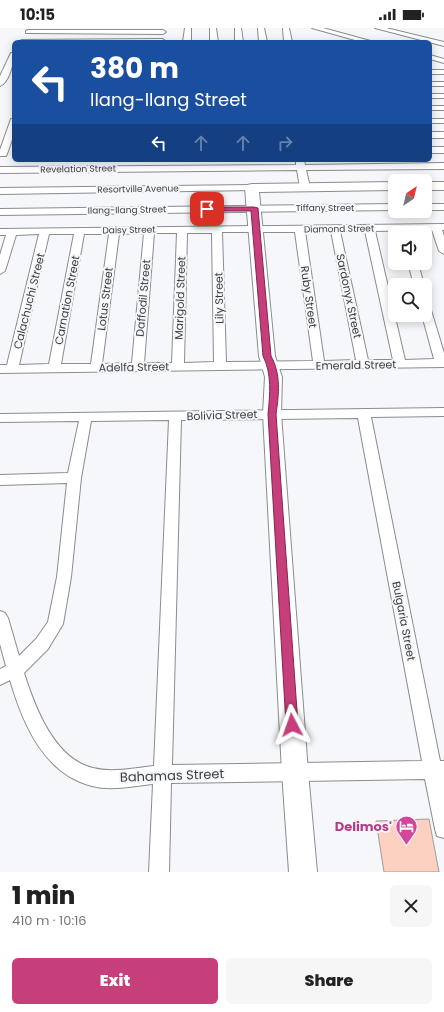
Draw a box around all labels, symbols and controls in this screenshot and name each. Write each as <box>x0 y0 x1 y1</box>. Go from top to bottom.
text: 10:15 <box>20 4 55 25</box>
text: 380 m <box>90 49 179 88</box>
icon: left <box>24 56 76 108</box>
text: Ilang-Ilang Street <box>90 87 247 112</box>
icon: left <box>148 132 170 154</box>
icon: ahead <box>190 132 212 154</box>
icon: ahead <box>232 132 254 154</box>
icon: right <box>274 132 296 154</box>
street label: Revelation Street <box>40 162 116 176</box>
north arrow <box>388 174 432 218</box>
map controls <box>388 174 432 322</box>
street label: Resortville Avenue <box>97 182 179 196</box>
pin <box>190 192 224 226</box>
icon: arrive <box>196 198 218 220</box>
street label: Tiffany Street <box>296 202 354 214</box>
street label: Ilang-Ilang Street <box>88 203 166 217</box>
street label: Diamond Street <box>304 222 374 236</box>
street label: Daisy Street <box>102 224 156 236</box>
button: sound <box>388 226 432 270</box>
street label: Calachuchi Street <box>9 251 49 351</box>
street label: Sardonyx Street <box>332 252 366 340</box>
street label: Carnation Street <box>51 254 83 346</box>
street label: Marigold Street <box>171 256 189 340</box>
street label: Daffodil Street <box>132 259 154 337</box>
street label: Ruby Street <box>297 265 321 329</box>
street label: Lotus Street <box>93 266 117 332</box>
street label: Lily Street <box>211 272 227 324</box>
button: search <box>388 278 432 322</box>
street label: Emerald Street <box>316 356 396 374</box>
street label: Adelfa Street <box>99 358 169 376</box>
street label: Bolivia Street <box>186 406 258 424</box>
street label: Bulgaria Street <box>388 580 420 662</box>
position arrow <box>271 704 313 746</box>
street label: Bahamas Street <box>120 764 225 787</box>
hotel icon: Delimos' <box>394 813 420 846</box>
place label: Delimos' <box>335 817 392 836</box>
text: 1 min <box>12 879 75 912</box>
button: close <box>390 885 432 927</box>
text: 410 m · 10:16 <box>12 911 87 930</box>
button: Exit <box>12 958 218 1004</box>
button: Share <box>226 958 432 1004</box>

